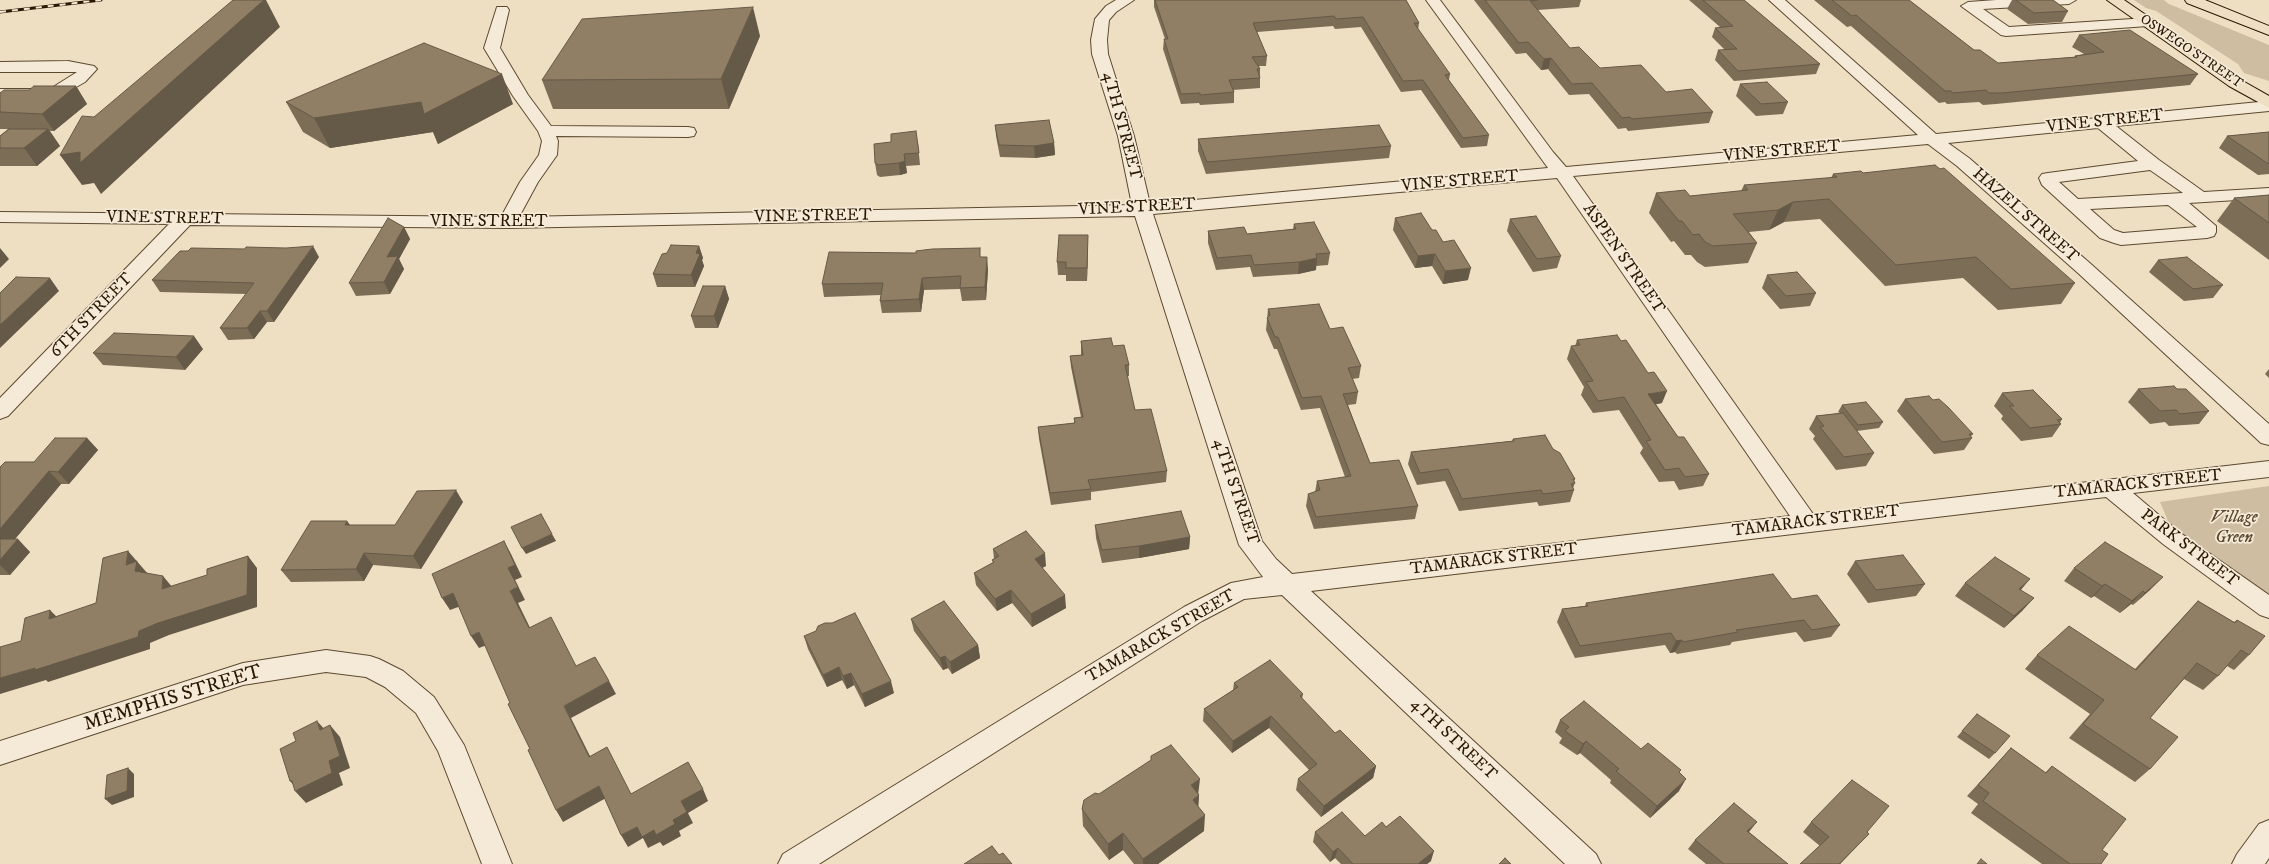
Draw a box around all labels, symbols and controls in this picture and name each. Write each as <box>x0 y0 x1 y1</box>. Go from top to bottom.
street label: OSWEGO STREET <box>2136 11 2246 93</box>
street label: 4TH STREET <box>1097 70 1145 182</box>
street label: VINE STREET <box>2046 106 2164 138</box>
street label: VINE STREET <box>1723 137 1841 167</box>
street label: HAZEL STREET <box>1968 164 2082 268</box>
street label: VINE STREET <box>1401 167 1519 197</box>
street label: VINE STREET <box>1078 195 1196 221</box>
street label: ASPEN STREET <box>1578 200 1668 318</box>
street label: VINE STREET <box>754 206 872 228</box>
street label: VINE STREET <box>106 208 224 230</box>
street label: VINE STREET <box>430 212 548 232</box>
street label: 6TH STREET <box>47 269 137 363</box>
street label: 4TH STREET <box>1207 436 1263 548</box>
street label: TAMARACK STREET <box>2053 466 2223 504</box>
street label: TAMARACK STREET <box>1731 502 1901 542</box>
street label: PARK STREET <box>2136 506 2242 592</box>
park label: Village Green <box>2211 508 2257 548</box>
street label: TAMARACK STREET <box>1409 540 1579 580</box>
street label: TAMARACK STREET <box>1083 586 1239 688</box>
street label: MEMPHIS STREET <box>81 661 265 737</box>
street label: 4TH STREET <box>1406 695 1500 785</box>

